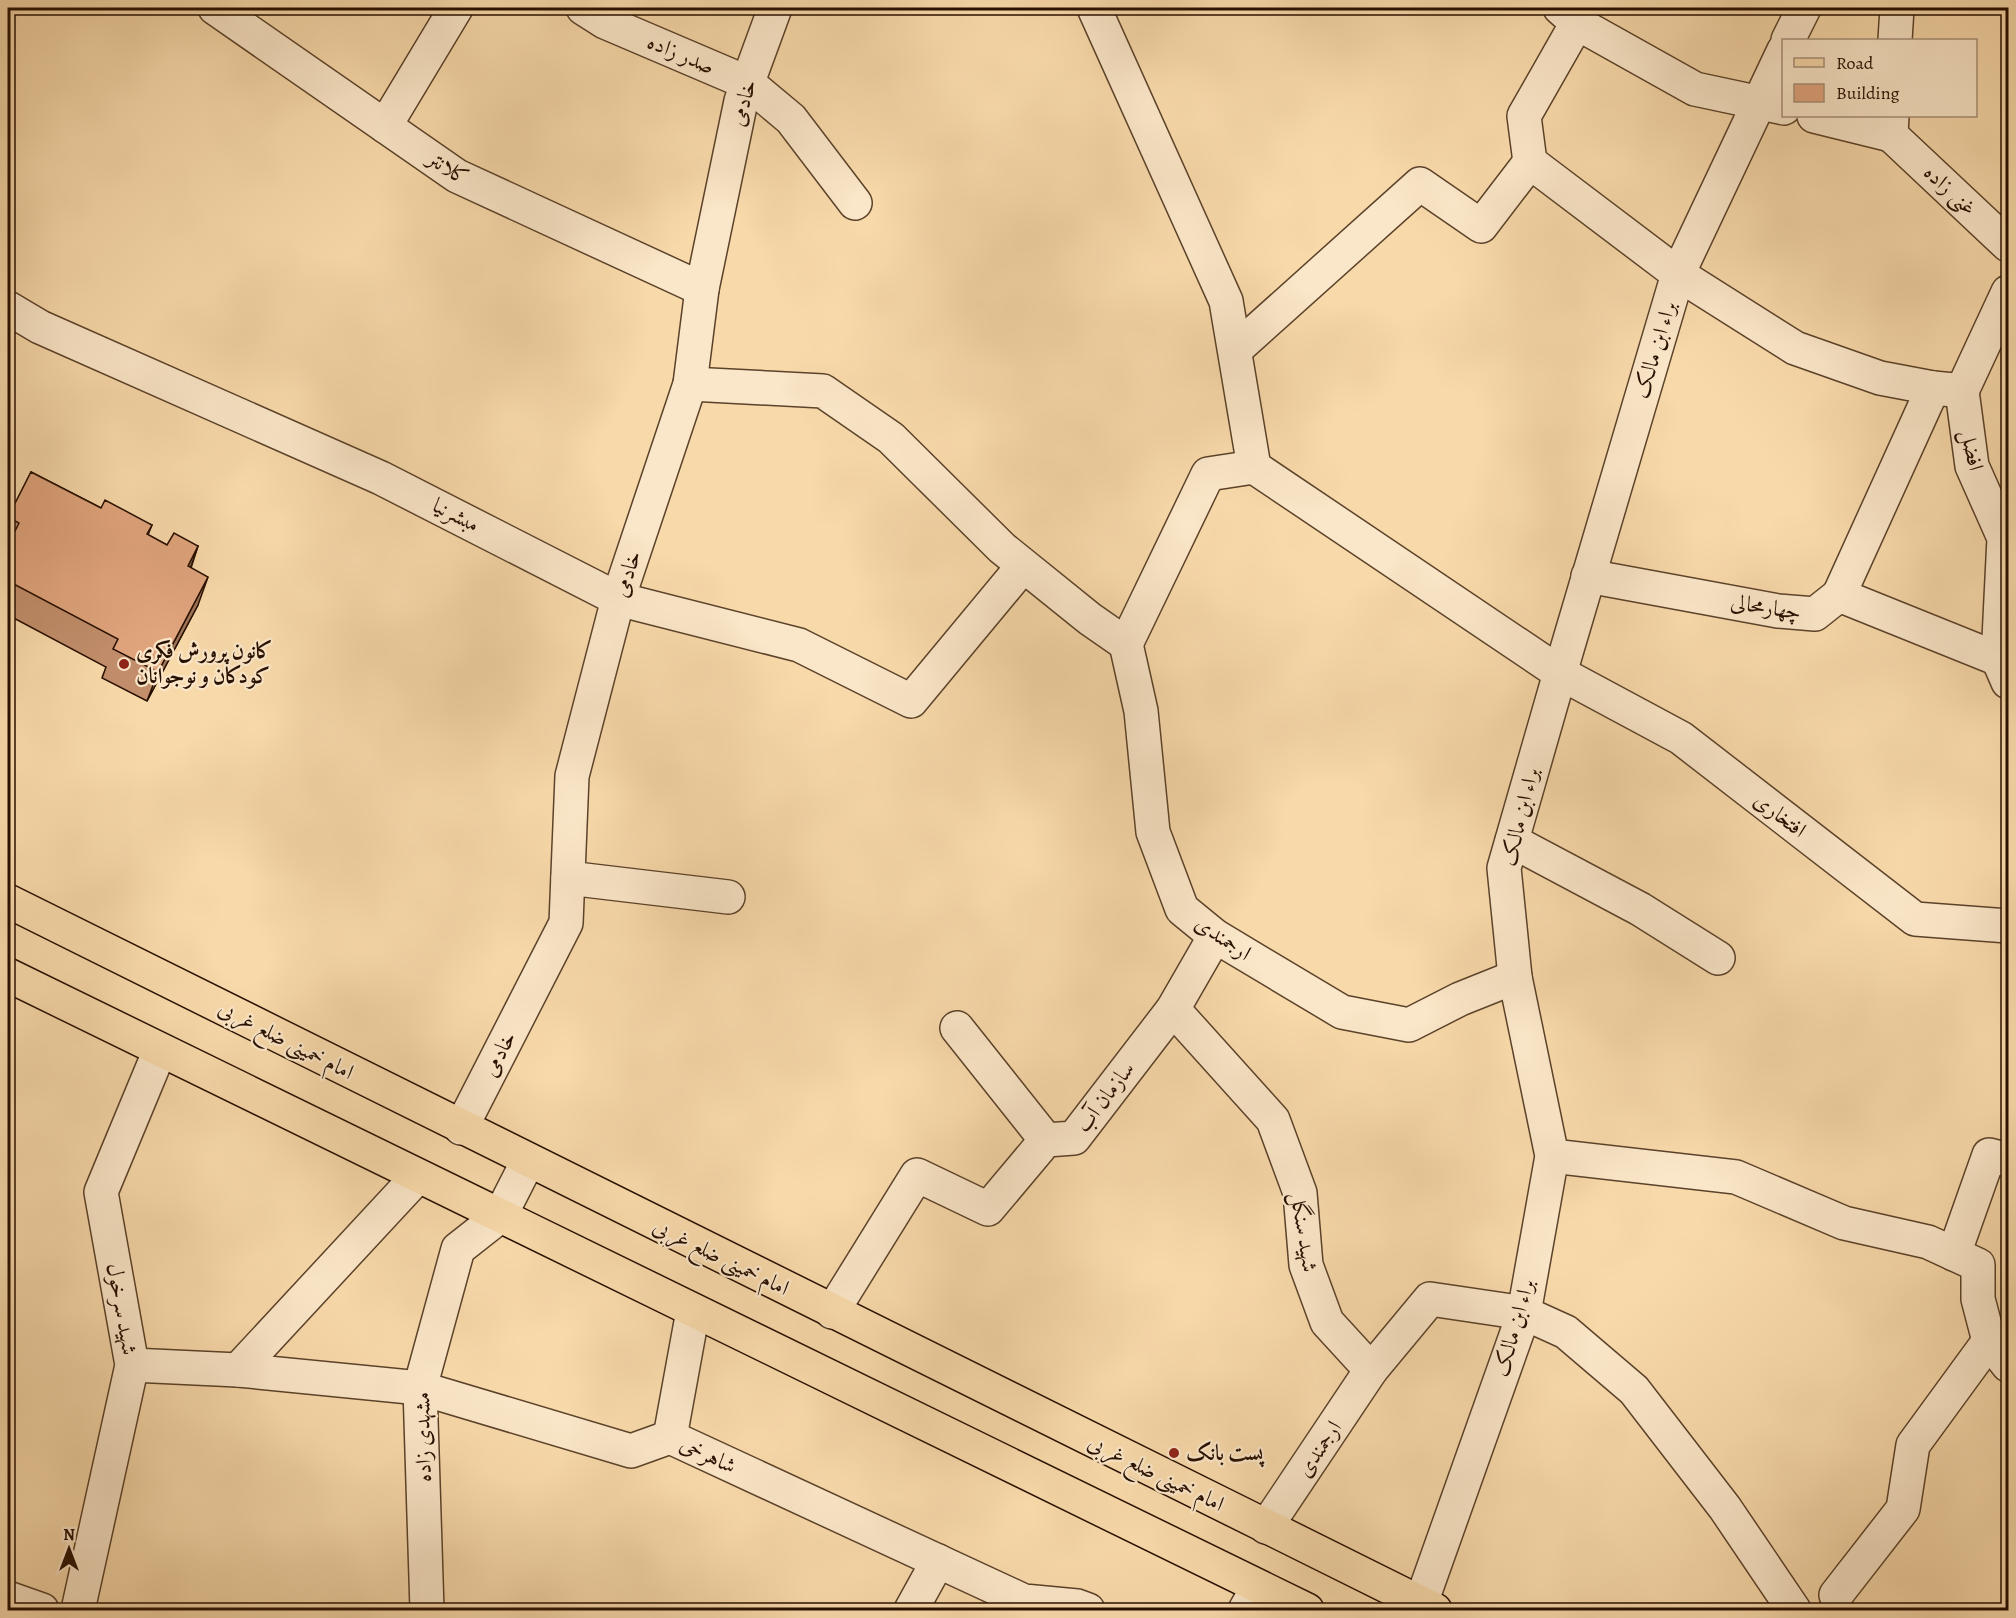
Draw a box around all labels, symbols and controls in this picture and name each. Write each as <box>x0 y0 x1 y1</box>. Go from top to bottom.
street label: صدر زاده <box>643 26 719 82</box>
legend <box>1782 39 1977 117</box>
text: Road <box>1836 51 1874 75</box>
street label: خادمی <box>722 76 764 130</box>
text: Building <box>1836 81 1900 105</box>
street label: کلانتر <box>420 143 474 192</box>
street label: غنی زاده <box>1917 158 1983 222</box>
street label: براء ابن مالک <box>1626 298 1684 402</box>
street label: افضل <box>1953 427 1991 473</box>
street label: مبشرنیا <box>427 490 485 540</box>
street label: خادمی <box>605 547 649 601</box>
street label: چهارمحالی <box>1729 587 1803 627</box>
place label: کانون پرورش فکری کودکان و نوجوانان <box>136 636 273 691</box>
marker: کانون پرورش فکری کودکان و نوجوانان <box>117 657 131 671</box>
street label: براء ابن مالک <box>1493 765 1547 869</box>
street label: افتخاری <box>1747 785 1813 845</box>
street label: ارجمندی <box>1189 908 1257 968</box>
street label: امام خمینی ضلع غربی <box>211 993 359 1091</box>
street label: خادمی <box>475 1026 523 1082</box>
street label: سازمان آب <box>1068 1055 1142 1139</box>
street label: شهید سنگل <box>1283 1190 1325 1274</box>
street label: امام خمینی ضلع غربی <box>646 1211 794 1307</box>
street label: شهید سرخول <box>99 1261 145 1357</box>
street label: براء ابن مالک <box>1486 1276 1542 1380</box>
street label: مشهدی زاده <box>407 1392 439 1482</box>
street label: ارجمندی <box>1289 1415 1349 1483</box>
street label: امام خمینی ضلع غربی <box>1081 1427 1229 1523</box>
street label: شاهرخی <box>675 1429 741 1481</box>
place label: پست بانک <box>1186 1438 1265 1468</box>
marker: پست بانک <box>1167 1446 1181 1460</box>
north arrow <box>39 1519 99 1579</box>
text: N <box>63 1524 75 1546</box>

